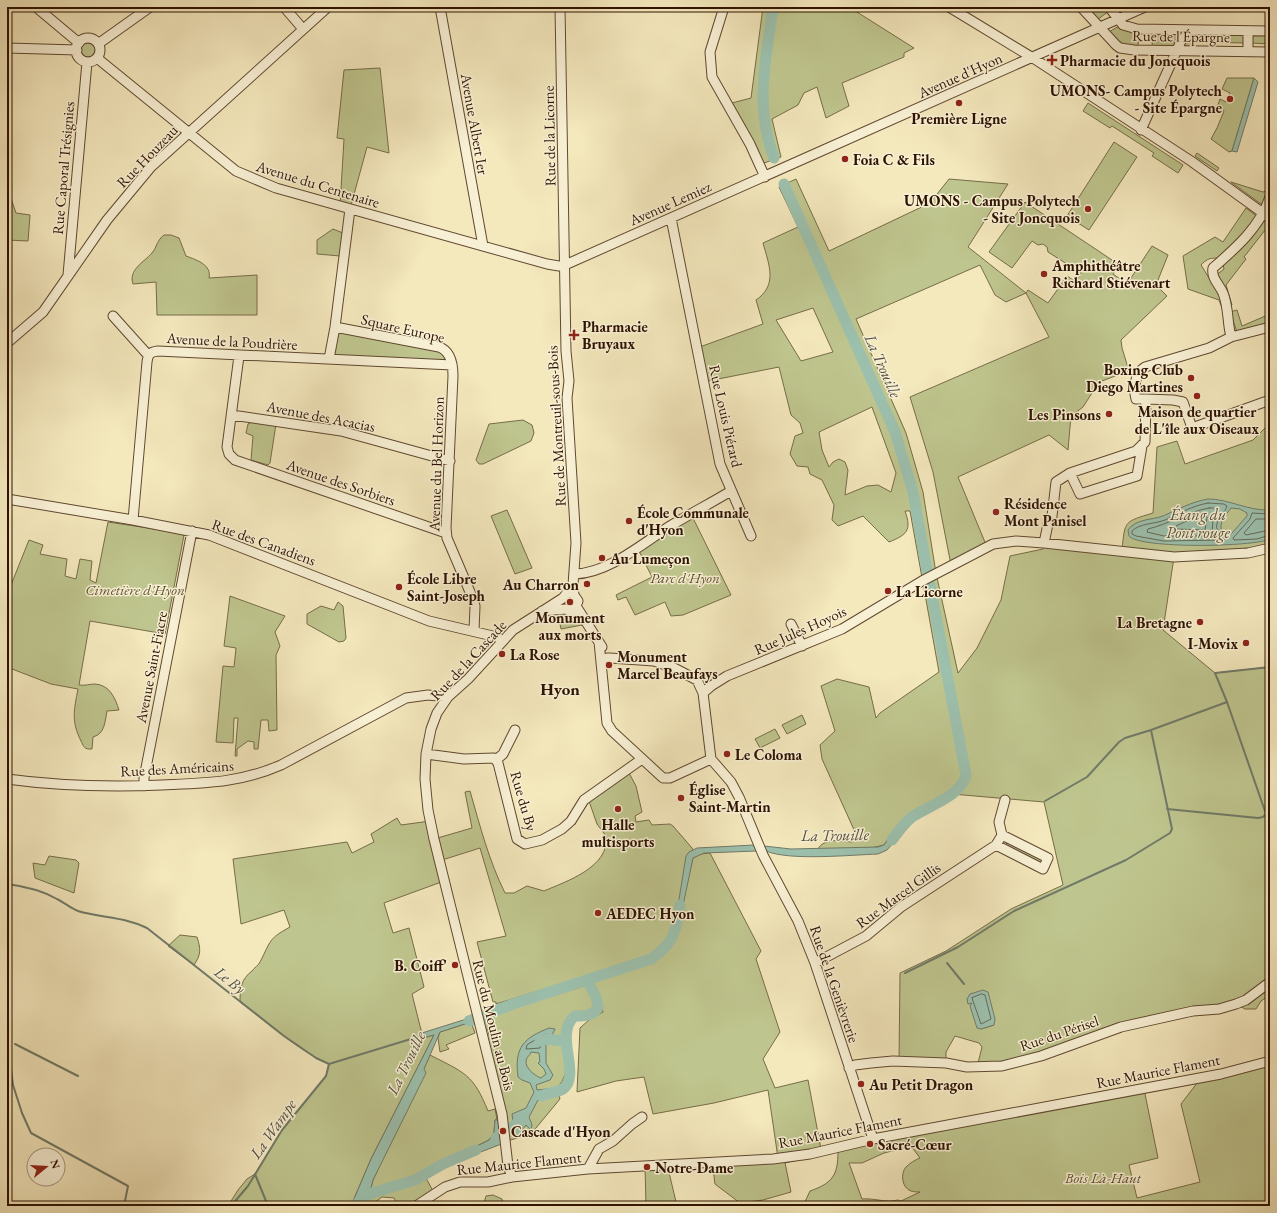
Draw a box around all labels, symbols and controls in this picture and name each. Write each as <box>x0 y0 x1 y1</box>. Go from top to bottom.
street label: Rue de l'Épargne <box>1132 26 1230 46</box>
street label: Avenue d'Hyon <box>914 48 1005 102</box>
place label: Pharmacie du Joncquois <box>1060 51 1211 70</box>
marker: Pharmacie du Joncquois <box>1047 55 1057 65</box>
street label: Avenue Albert Ier <box>457 71 493 176</box>
place label: UMONS- Campus Polytech - Site Épargne <box>1050 81 1223 117</box>
street label: Rue de la Licorne <box>539 85 559 187</box>
marker: UMONS- Campus Polytech - Site Épargne <box>1225 94 1235 104</box>
marker: Première Ligne <box>954 98 964 108</box>
street label: Rue Caporal Trésignies <box>48 100 78 235</box>
place label: Première Ligne <box>911 109 1007 128</box>
street label: Rue Houzeau <box>112 120 182 191</box>
place label: Foia C & Fils <box>853 150 935 169</box>
marker: Foia C & Fils <box>840 154 850 164</box>
street label: Avenue du Centenaire <box>253 156 382 212</box>
street label: Avenue Lemiez <box>625 176 714 230</box>
place label: UMONS - Campus Polytech - Site Joncquois <box>904 191 1081 227</box>
marker: UMONS - Campus Polytech - Site Joncquois <box>1083 204 1093 214</box>
place label: Amphithéâtre Richard Stiévenart <box>1051 256 1171 292</box>
marker: Amphithéâtre Richard Stiévenart <box>1039 269 1049 279</box>
street label: Square Europe <box>359 309 447 347</box>
place label: Pharmacie Bruyaux <box>582 317 648 353</box>
street label: Avenue de la Poudrière <box>165 328 298 354</box>
marker: Pharmacie Bruyaux <box>569 330 579 340</box>
water label: La Trouille <box>859 330 907 402</box>
street label: Rue de Montreuil-sous-Bois <box>542 345 570 507</box>
place label: Boxing Club Diego Martines <box>1086 360 1183 396</box>
street label: Rue Louis Piérard <box>705 363 747 469</box>
marker: Boxing Club Diego Martines <box>1186 373 1196 383</box>
marker: Maison de quartier de L'île aux Oiseaux <box>1192 391 1202 401</box>
street label: Avenue des Acacias <box>264 396 377 436</box>
street label: Avenue du Bel Horizon <box>424 396 448 533</box>
place label: Maison de quartier de L'île aux Oiseaux <box>1135 402 1260 438</box>
place label: Les Pinsons <box>1028 405 1101 424</box>
marker: Les Pinsons <box>1104 409 1114 419</box>
street label: Avenue des Sorbiers <box>283 454 398 510</box>
place label: Résidence Mont Panisel <box>1004 494 1087 530</box>
place label: École Communale d'Hyon <box>637 503 749 539</box>
water label: Étang du Pont rouge <box>1166 504 1230 543</box>
marker: Résidence Mont Panisel <box>991 507 1001 517</box>
street label: Rue des Canadiens <box>209 514 319 570</box>
marker: École Communale d'Hyon <box>624 516 634 526</box>
place label: Au Lumeçon <box>609 549 690 568</box>
marker: Au Lumeçon <box>597 553 607 563</box>
park label: Parc d'Hyon <box>650 568 720 587</box>
place label: École Libre Saint-Joseph <box>407 569 486 605</box>
place label: Au Charron <box>502 575 580 594</box>
marker: Au Charron <box>582 579 592 589</box>
park label: Cimetière d'Hyon <box>85 580 185 599</box>
marker: École Libre Saint-Joseph <box>394 582 404 592</box>
place label: La Licorne <box>896 582 963 601</box>
marker: La Licorne <box>883 586 893 596</box>
marker: Monument aux morts <box>565 597 575 607</box>
street label: Rue Jules Hoyois <box>751 601 849 659</box>
place label: Monument aux morts <box>535 608 605 644</box>
street label: Avenue Saint-Fiacre <box>131 609 171 726</box>
place label: La Bretagne <box>1117 613 1192 632</box>
street label: Rue de la Cascade <box>426 616 510 704</box>
marker: La Bretagne <box>1195 617 1205 627</box>
place label: I-Movix <box>1188 634 1238 653</box>
marker: I-Movix <box>1241 638 1251 648</box>
place label: La Rose <box>510 645 560 664</box>
place label: Monument Marcel Beaufays <box>617 647 718 683</box>
marker: La Rose <box>497 649 507 659</box>
marker: Monument Marcel Beaufays <box>604 660 614 670</box>
district label: Hyon <box>540 678 580 700</box>
place label: Le Coloma <box>735 745 802 764</box>
marker: Le Coloma <box>722 749 732 759</box>
street label: Rue des Américains <box>120 756 234 780</box>
street label: Rue du By <box>506 769 542 834</box>
place label: Église Saint-Martin <box>689 780 771 816</box>
marker: Église Saint-Martin <box>676 793 686 803</box>
marker: Halle multisports <box>613 804 623 814</box>
place label: Halle multisports <box>582 815 654 851</box>
water label: La Trouille <box>800 824 870 846</box>
street label: Rue Marcel Gillis <box>852 858 944 932</box>
place label: AEDEC Hyon <box>605 904 695 923</box>
marker: AEDEC Hyon <box>593 908 603 918</box>
street label: Rue de la Genièvrerie <box>806 923 864 1045</box>
place label: B. Coiff' <box>394 956 447 975</box>
street label: Rue du Moulin au Bois <box>469 958 520 1093</box>
marker: B. Coiff' <box>450 960 460 970</box>
water label: Le By <box>209 961 250 999</box>
street label: Rue du Périsel <box>1017 1010 1101 1055</box>
water label: La Trouille <box>381 1027 431 1099</box>
street label: Rue Maurice Flament <box>1095 1050 1222 1092</box>
place label: Au Petit Dragon <box>868 1075 974 1094</box>
marker: Au Petit Dragon <box>856 1079 866 1089</box>
water label: La Wampe <box>244 1095 301 1164</box>
street label: Rue Maurice Flament <box>777 1110 904 1152</box>
place label: Cascade d'Hyon <box>511 1122 611 1141</box>
marker: Cascade d'Hyon <box>498 1126 508 1136</box>
place label: Sacré-Cœur <box>878 1135 952 1154</box>
marker: Sacré-Cœur <box>865 1139 875 1149</box>
north arrow <box>26 1147 66 1187</box>
street label: Rue Maurice Flament <box>456 1147 583 1179</box>
text: N <box>47 1158 64 1170</box>
place label: Notre-Dame <box>655 1158 733 1177</box>
marker: Notre-Dame <box>642 1162 652 1172</box>
park label: Bois Là-Haut <box>1064 1168 1142 1187</box>

